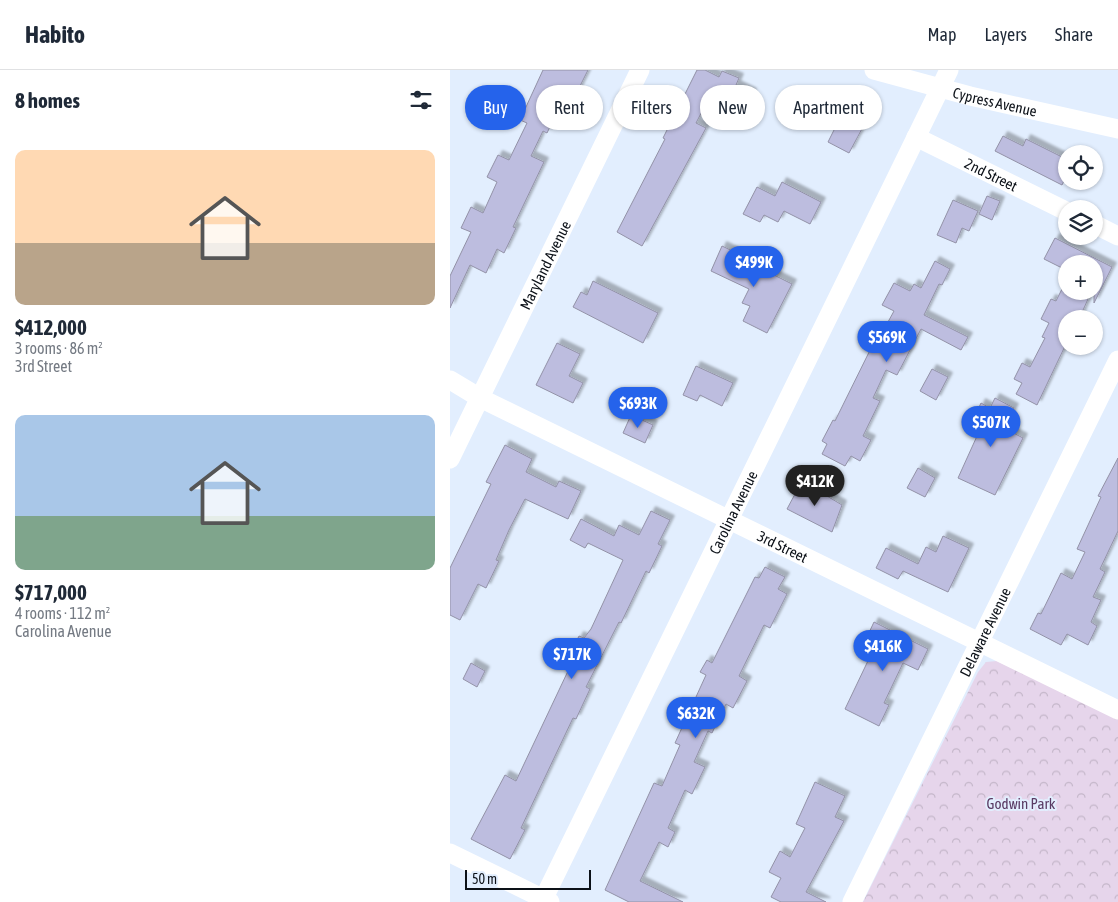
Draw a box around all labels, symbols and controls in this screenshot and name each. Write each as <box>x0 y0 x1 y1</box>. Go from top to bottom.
text: Habito <box>25 21 85 48</box>
text: Map <box>927 24 956 45</box>
text: Layers <box>984 24 1027 45</box>
text: Share <box>1055 24 1093 45</box>
street label: Cypress Avenue <box>951 83 1039 119</box>
chip: Buy <box>465 85 526 130</box>
chip: Rent <box>536 85 603 130</box>
chip: Filters <box>613 85 690 130</box>
chip: New <box>700 85 765 130</box>
chip: Apartment <box>775 85 882 130</box>
icon: filters <box>407 86 435 114</box>
text: 8 homes <box>15 88 80 112</box>
map controls <box>1058 145 1103 355</box>
button: locate <box>1058 145 1103 190</box>
street label: 2nd Street <box>962 154 1020 194</box>
icon: home <box>180 183 270 273</box>
button: layers <box>1058 200 1103 245</box>
street label: Maryland Avenue <box>516 218 574 312</box>
pin: $499K <box>719 246 789 288</box>
text: $499K <box>735 253 773 271</box>
button: + <box>1058 255 1103 300</box>
button: − <box>1058 310 1103 355</box>
text: $412,000 <box>15 315 87 339</box>
pin: $569K <box>852 320 922 363</box>
text: $569K <box>868 328 906 346</box>
text: 3 rooms · 86 m² <box>15 339 103 357</box>
text: 3rd Street <box>15 357 72 375</box>
pin: $693K <box>603 386 673 429</box>
text: $693K <box>619 394 657 412</box>
pin: $507K <box>956 406 1026 448</box>
text: $507K <box>972 413 1010 431</box>
icon: home <box>180 448 270 538</box>
pin: $412K <box>780 464 850 507</box>
street label: Carolina Avenue <box>705 468 760 557</box>
text: $412K <box>796 472 834 490</box>
street label: 3rd Street <box>755 527 811 565</box>
text: $717,000 <box>15 580 87 604</box>
street label: Delaware Avenue <box>956 584 1014 679</box>
text: 4 rooms · 112 m² <box>15 604 110 622</box>
text: Carolina Avenue <box>15 622 111 640</box>
pin: $416K <box>848 630 918 672</box>
text: $416K <box>864 637 902 655</box>
pin: $717K <box>537 638 607 680</box>
text: $717K <box>553 645 591 663</box>
pin: $632K <box>661 696 731 739</box>
text: $632K <box>677 704 715 722</box>
park label: Godwin Park <box>987 795 1056 812</box>
scale bar <box>465 867 591 890</box>
text: 50 m <box>472 871 497 887</box>

